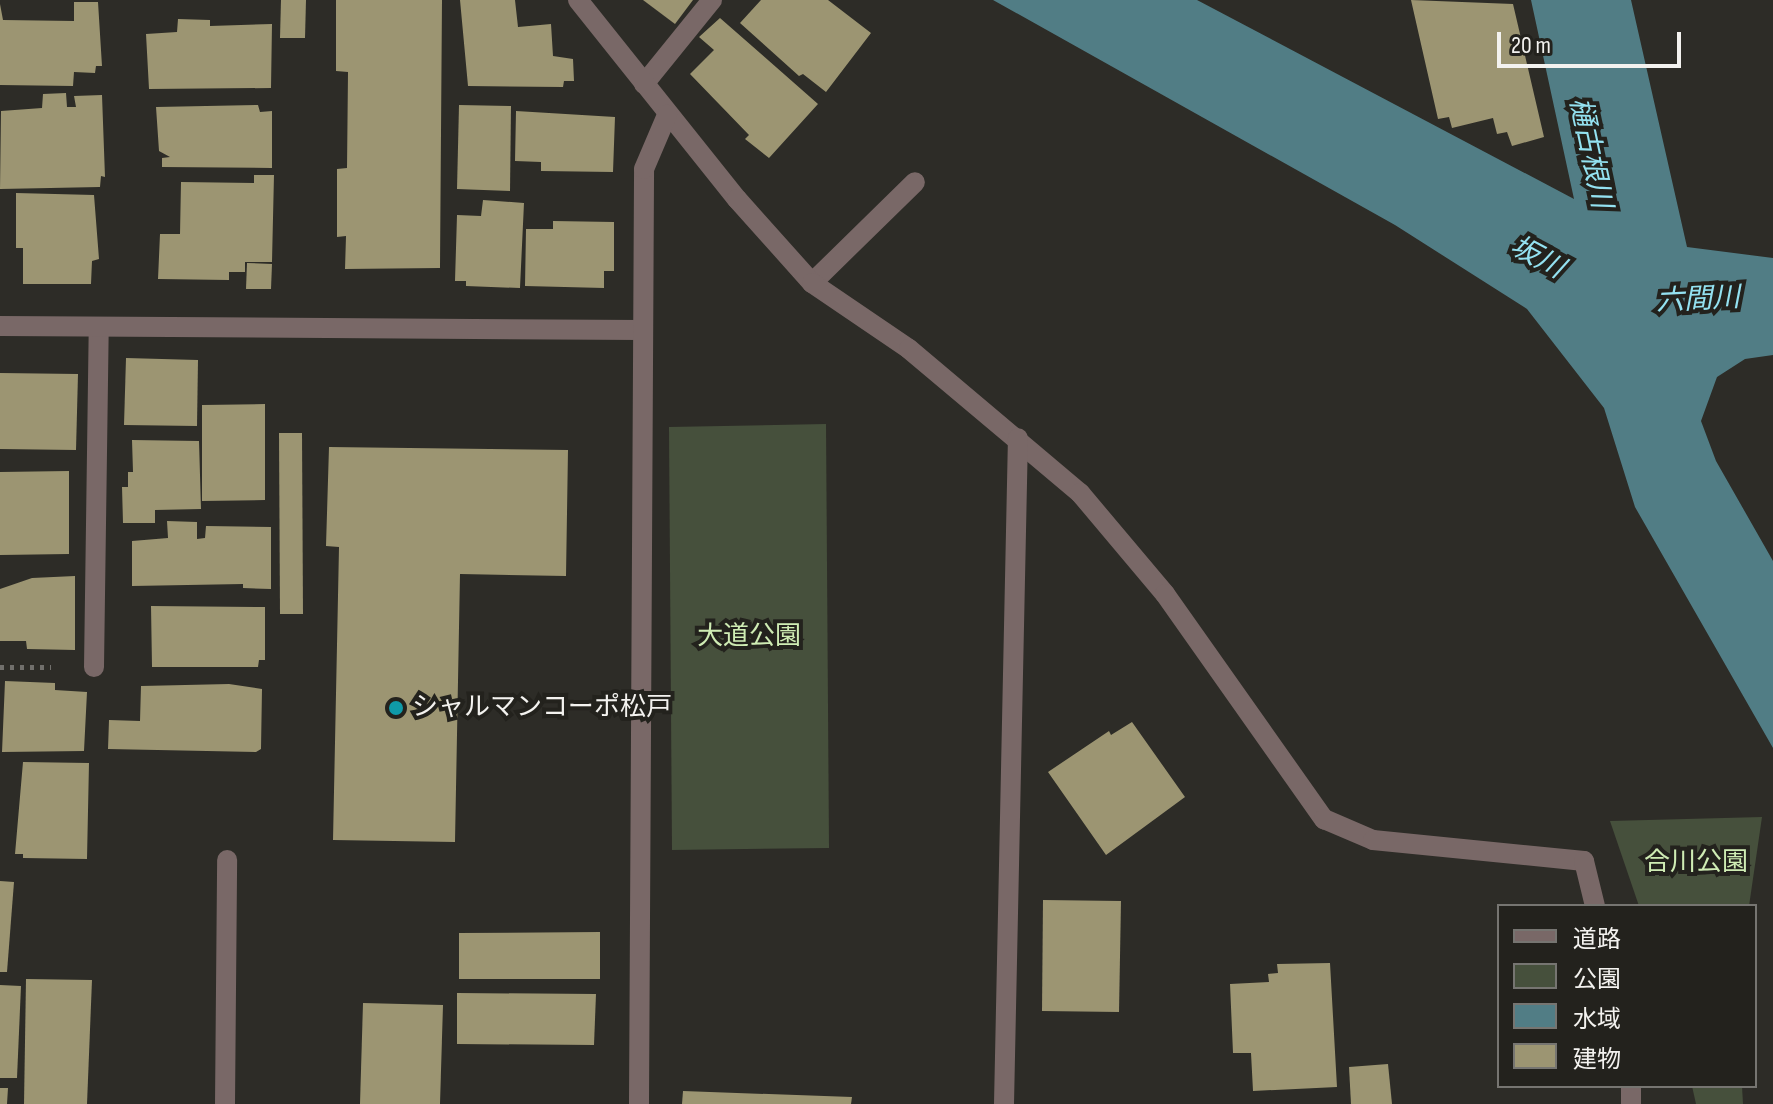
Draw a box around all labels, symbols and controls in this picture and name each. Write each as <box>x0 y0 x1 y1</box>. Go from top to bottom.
scale bar <box>1501 16 1685 66</box>
text: 20 m <box>1511 31 1551 60</box>
water label: 樋古根川 <box>1562 95 1618 211</box>
water label: 坂川 <box>1504 230 1570 286</box>
water label: 六間川 <box>1655 281 1741 319</box>
park label: 大道公園 <box>697 621 801 653</box>
place label: シャルマンコーポ松戸 <box>412 692 672 724</box>
marker: シャルマンコーポ松戸 <box>387 699 405 717</box>
park label: 合川公園 <box>1644 847 1748 879</box>
legend <box>1497 904 1757 1088</box>
text: 道路 <box>1573 925 1621 954</box>
text: 公園 <box>1573 965 1621 994</box>
text: 水域 <box>1573 1005 1621 1034</box>
text: 建物 <box>1573 1045 1621 1074</box>

